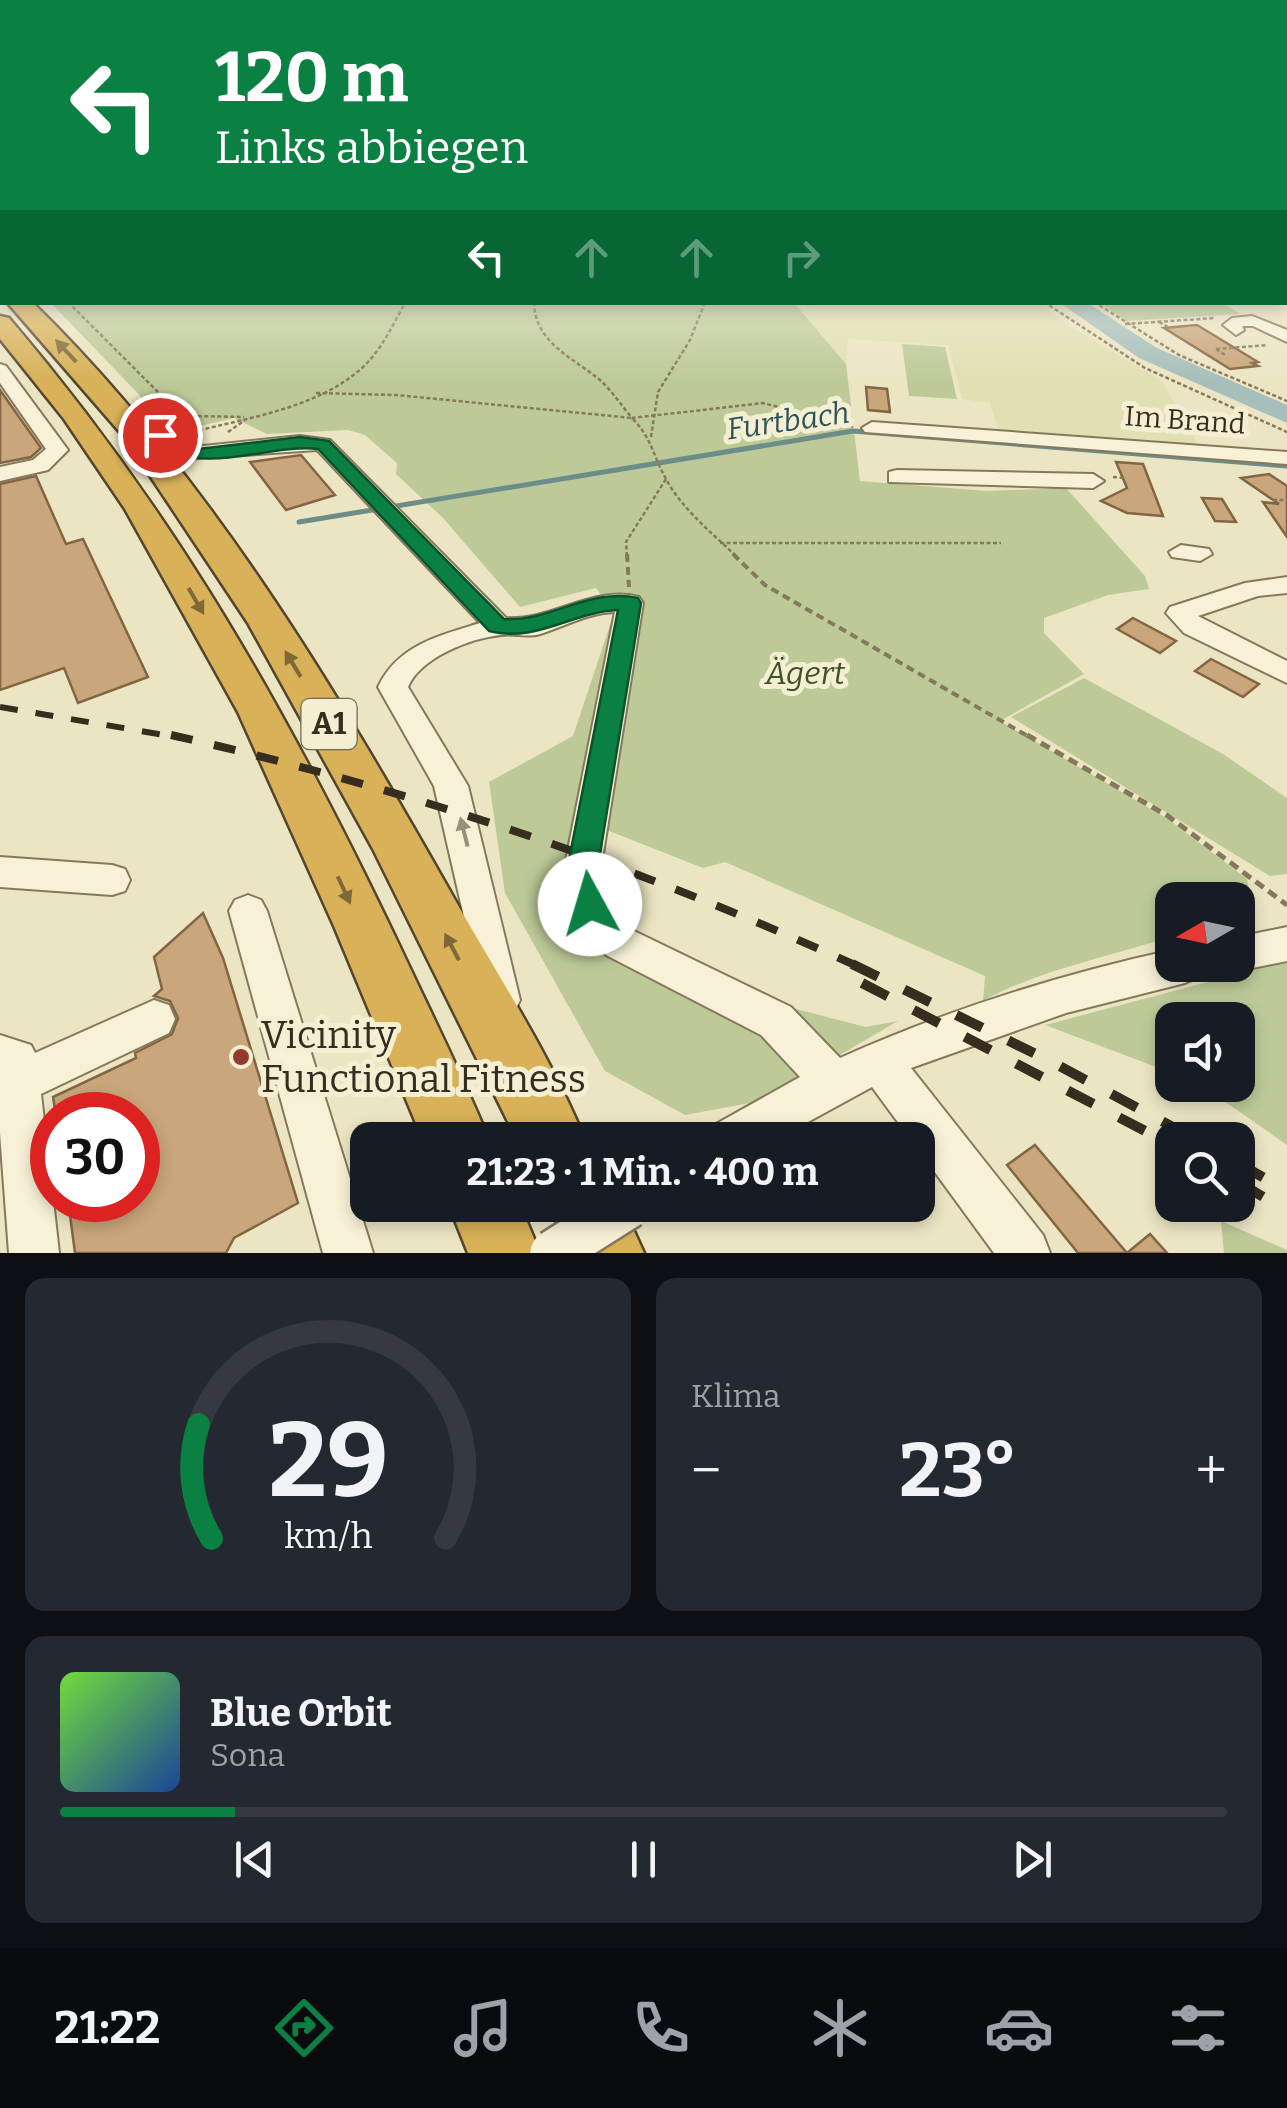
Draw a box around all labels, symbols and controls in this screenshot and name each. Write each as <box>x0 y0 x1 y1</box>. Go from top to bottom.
text: 120 m <box>215 36 408 120</box>
icon: left <box>50 40 180 170</box>
text: Links abbiegen <box>215 121 528 175</box>
icon: left <box>459 230 514 285</box>
icon: ahead <box>564 230 619 285</box>
icon: ahead <box>669 230 724 285</box>
icon: right <box>774 230 829 285</box>
one-way arrow <box>55 339 78 363</box>
pin <box>118 393 203 478</box>
water label: Furtbach <box>724 395 852 447</box>
street label: Im Brand <box>1124 399 1246 441</box>
icon: arrive <box>133 408 188 463</box>
one-way arrow <box>187 587 204 615</box>
one-way arrow <box>285 650 302 678</box>
park label: Ägert <box>763 654 845 692</box>
road number: A1 <box>302 699 356 749</box>
one-way arrow <box>456 817 471 848</box>
position arrow <box>538 852 642 956</box>
one-way arrow <box>335 876 352 905</box>
north arrow <box>1155 882 1255 982</box>
map controls <box>1155 882 1255 1222</box>
one-way arrow <box>444 933 461 962</box>
button: sound <box>1155 1002 1255 1102</box>
place label: Vicinity Functional Fitness <box>261 1012 586 1102</box>
marker: Vicinity Functional Fitness <box>230 1046 252 1068</box>
speed limit sign: 30 <box>30 1092 160 1222</box>
button: search <box>1155 1122 1255 1222</box>
text: 21:23 · 1 Min. · 400 m <box>467 1149 818 1195</box>
text: Klima <box>691 1377 780 1415</box>
text: 29 <box>268 1399 388 1524</box>
text: 23° <box>899 1426 1018 1516</box>
text: − <box>691 1438 721 1504</box>
text: + <box>1196 1438 1227 1504</box>
text: km/h <box>284 1515 372 1557</box>
text: Blue Orbit <box>210 1690 392 1736</box>
text: Sona <box>210 1736 285 1774</box>
icon: previous <box>227 1832 282 1887</box>
icon: pause <box>616 1832 671 1887</box>
icon: next <box>1005 1832 1060 1887</box>
icon: directions <box>269 1993 339 2063</box>
icon: music <box>448 1993 518 2063</box>
icon: phone <box>626 1993 696 2063</box>
icon: climate <box>805 1993 875 2063</box>
icon: car <box>984 1993 1054 2063</box>
icon: filters <box>1163 1993 1233 2063</box>
text: 21:22 <box>54 2001 160 2055</box>

